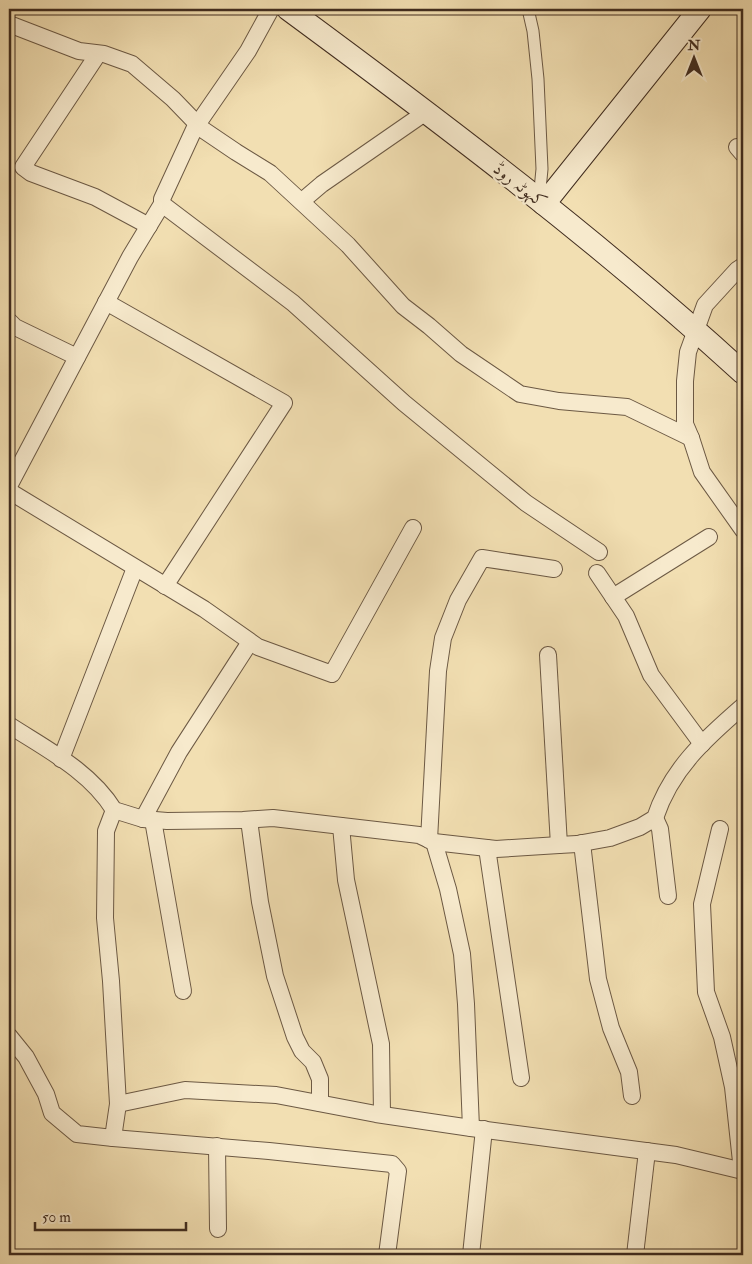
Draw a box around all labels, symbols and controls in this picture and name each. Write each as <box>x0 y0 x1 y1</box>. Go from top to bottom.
north arrow <box>670 32 720 82</box>
text: N <box>687 37 701 54</box>
street label: کہوٹہ روڈ <box>488 157 551 214</box>
scale bar <box>35 1199 186 1231</box>
text: 50 m <box>42 1208 71 1227</box>

